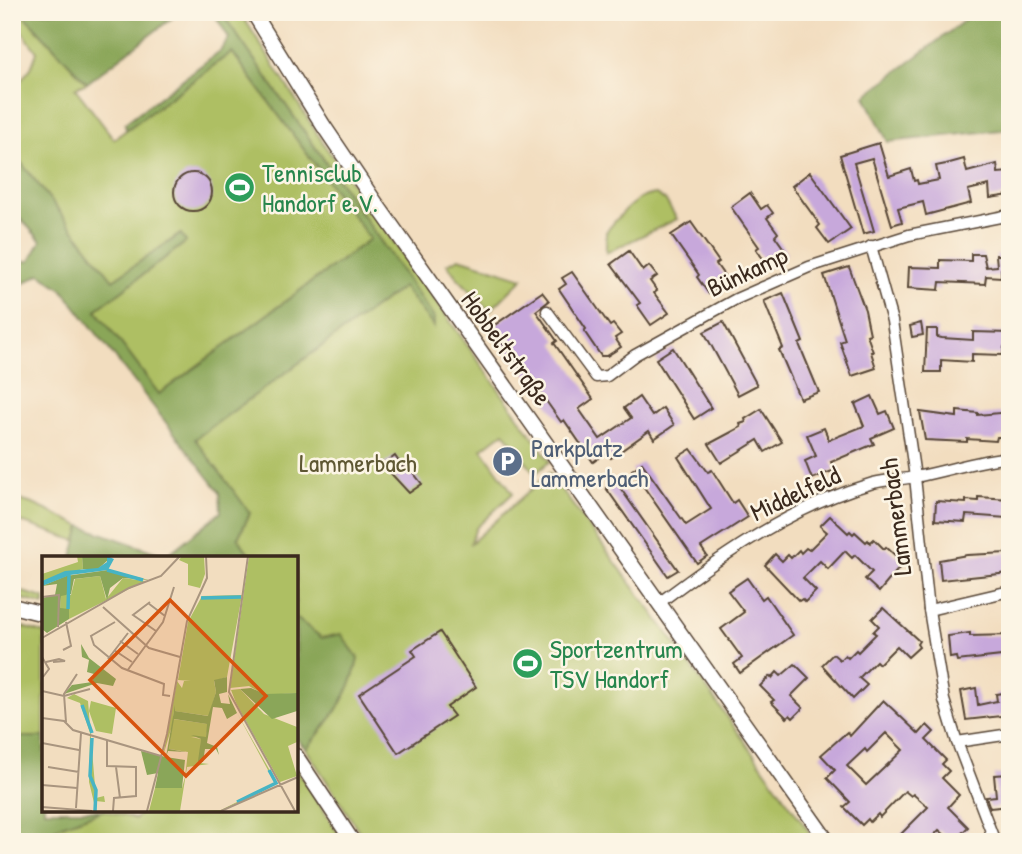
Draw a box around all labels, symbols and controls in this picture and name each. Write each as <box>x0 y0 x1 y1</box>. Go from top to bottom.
place label: Tennisclub Handorf e.V. <box>262 155 378 220</box>
sports icon: Tennisclub Handorf e.V. <box>222 170 256 204</box>
street label: Bünkamp <box>701 237 793 305</box>
street label: Hobbeltstraße <box>454 284 560 412</box>
place label: Parkplatz Lammerbach <box>531 430 649 495</box>
park label: Lammerbach <box>299 445 417 480</box>
parking icon: Parkplatz Lammerbach <box>491 445 525 479</box>
street label: Lammerbach <box>870 456 920 577</box>
street label: Middelfeld <box>744 457 846 529</box>
inset map <box>42 556 298 812</box>
place label: Sportzentrum TSV Handorf <box>550 631 683 696</box>
sports icon: Sportzentrum TSV Handorf <box>510 646 544 680</box>

